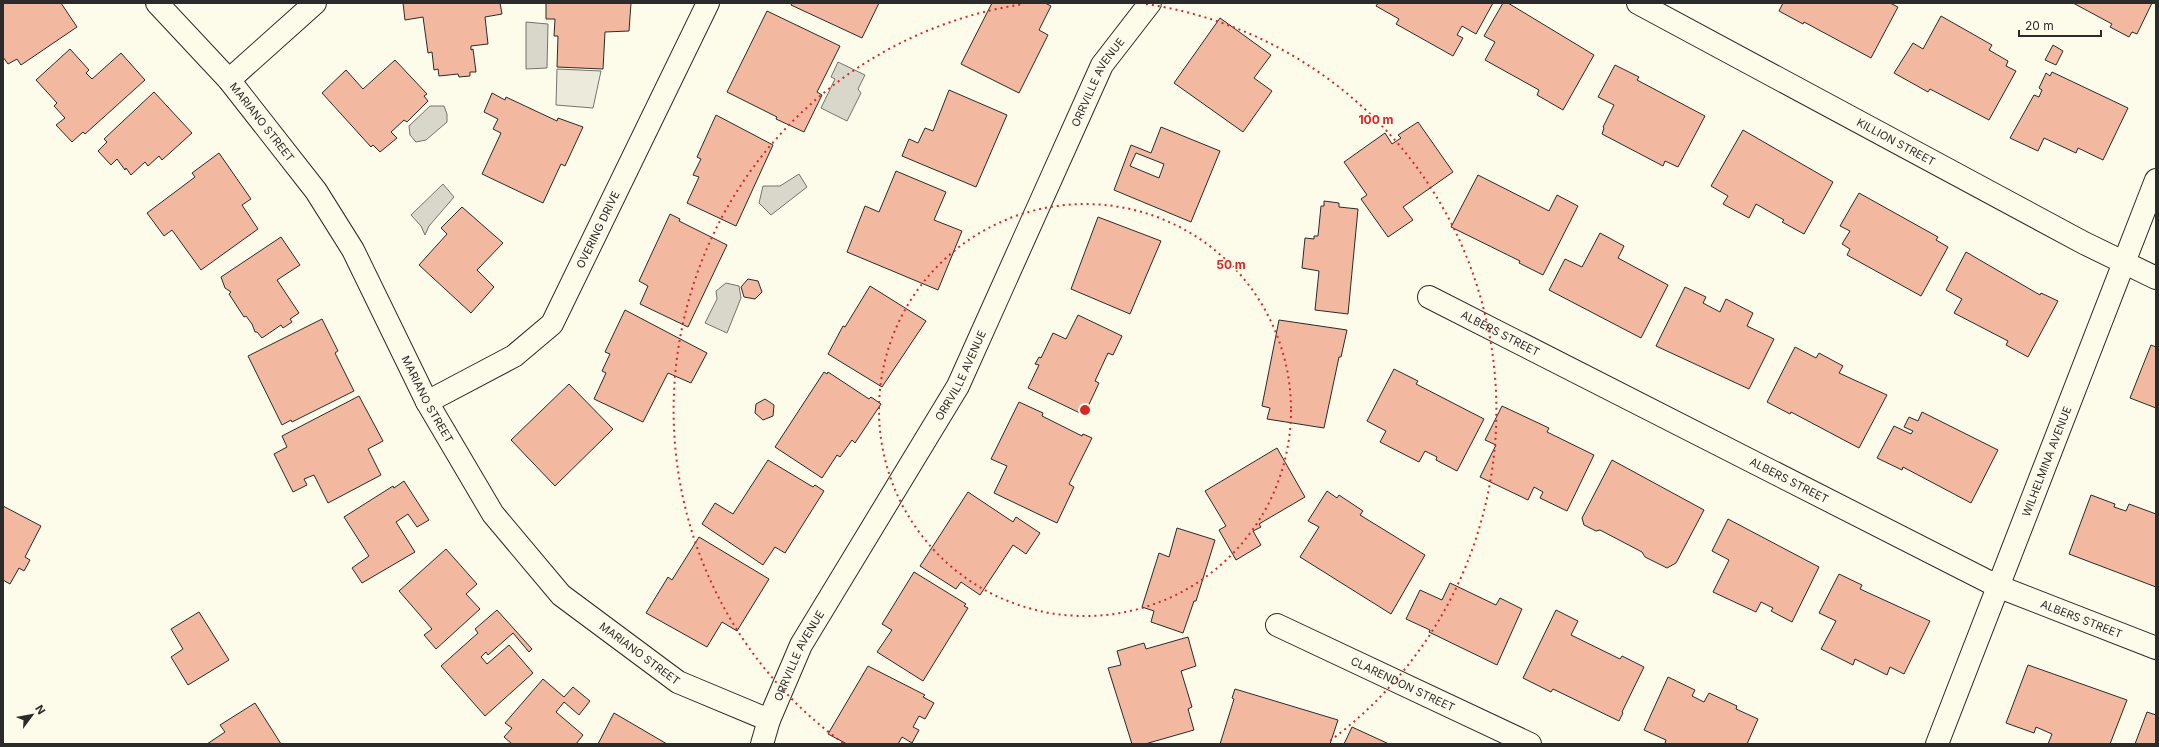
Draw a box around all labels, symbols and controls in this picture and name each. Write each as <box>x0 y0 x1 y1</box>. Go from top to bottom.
scale bar <box>2019 12 2101 38</box>
text: 20 m <box>2025 18 2054 33</box>
street label: ORRVILLE AVENUE <box>1068 35 1127 129</box>
street label: MARIANO STREET <box>227 80 297 165</box>
text: 100 m <box>1358 112 1394 127</box>
street label: KILLION STREET <box>1854 115 1938 169</box>
street label: OVERING DRIVE <box>573 189 623 271</box>
text: 50 m <box>1216 257 1246 272</box>
street label: ALBERS STREET <box>1459 307 1542 359</box>
street label: ORRVILLE AVENUE <box>932 328 989 423</box>
street label: MARIANO STREET <box>399 354 456 445</box>
centre of rings <box>1078 403 1092 417</box>
street label: WILHELMINA AVENUE <box>2019 404 2074 519</box>
street label: ALBERS STREET <box>1747 454 1831 506</box>
street label: ALBERS STREET <box>2039 597 2124 641</box>
street label: ORRVILLE AVENUE <box>771 608 827 703</box>
street label: MARIANO STREET <box>597 619 683 688</box>
street label: CLARENDON STREET <box>1349 654 1457 715</box>
north arrow <box>12 695 52 735</box>
text: N <box>32 702 49 717</box>

